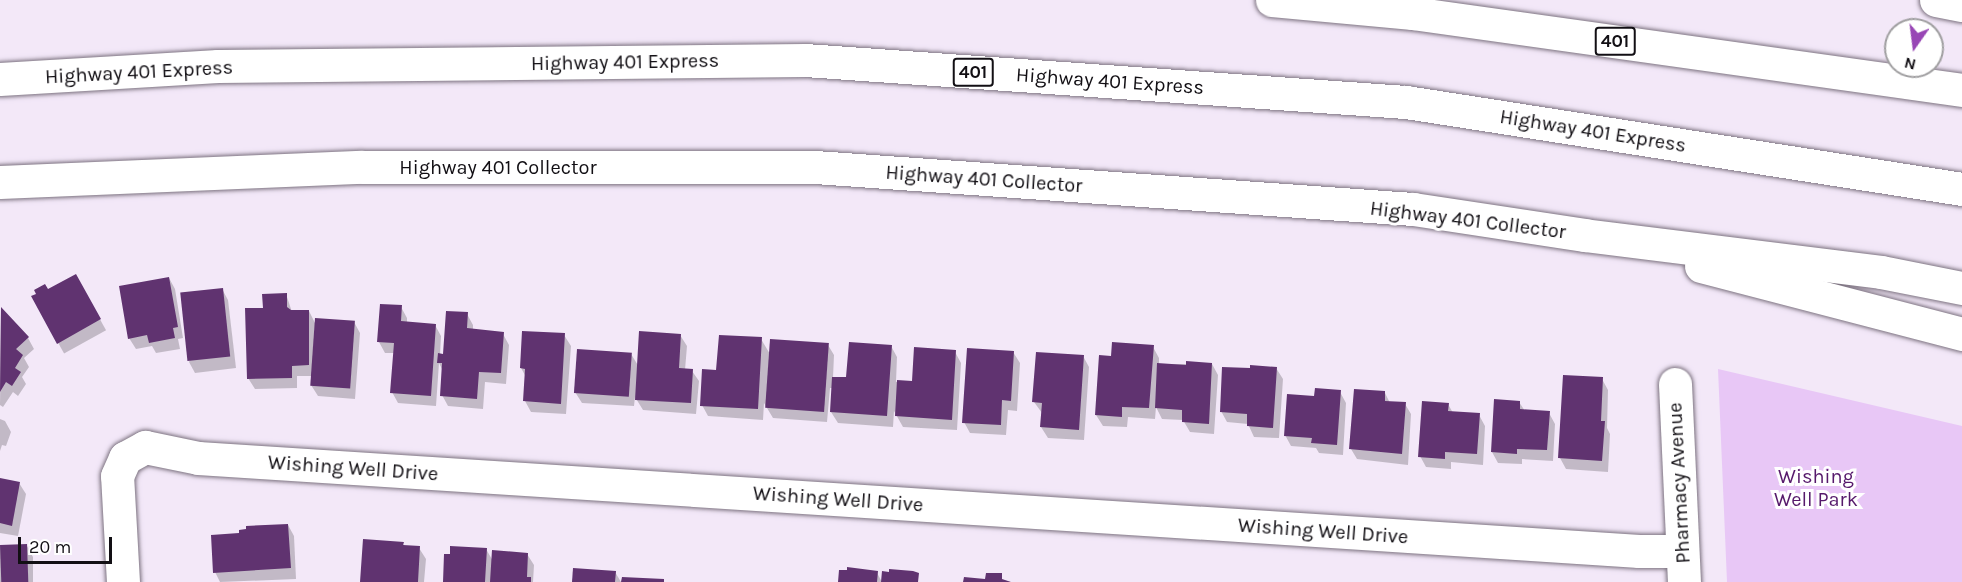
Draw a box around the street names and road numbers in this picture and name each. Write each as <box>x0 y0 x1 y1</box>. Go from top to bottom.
road number: 401 <box>1594 26 1636 56</box>
street label: Highway 401 Express <box>531 48 719 76</box>
street label: Highway 401 Express <box>44 55 234 89</box>
road number: 401 <box>952 57 994 87</box>
street label: Highway 401 Express <box>1015 62 1205 100</box>
street label: Highway 401 Express <box>1498 104 1688 158</box>
street label: Highway 401 Collector <box>399 155 597 179</box>
street label: Highway 401 Collector <box>885 160 1083 198</box>
street label: Highway 401 Collector <box>1369 196 1567 244</box>
street label: Pharmacy Avenue <box>1663 402 1695 564</box>
street label: Wishing Well Drive <box>267 450 439 486</box>
street label: Wishing Well Drive <box>752 481 924 517</box>
street label: Wishing Well Drive <box>1237 513 1409 549</box>

